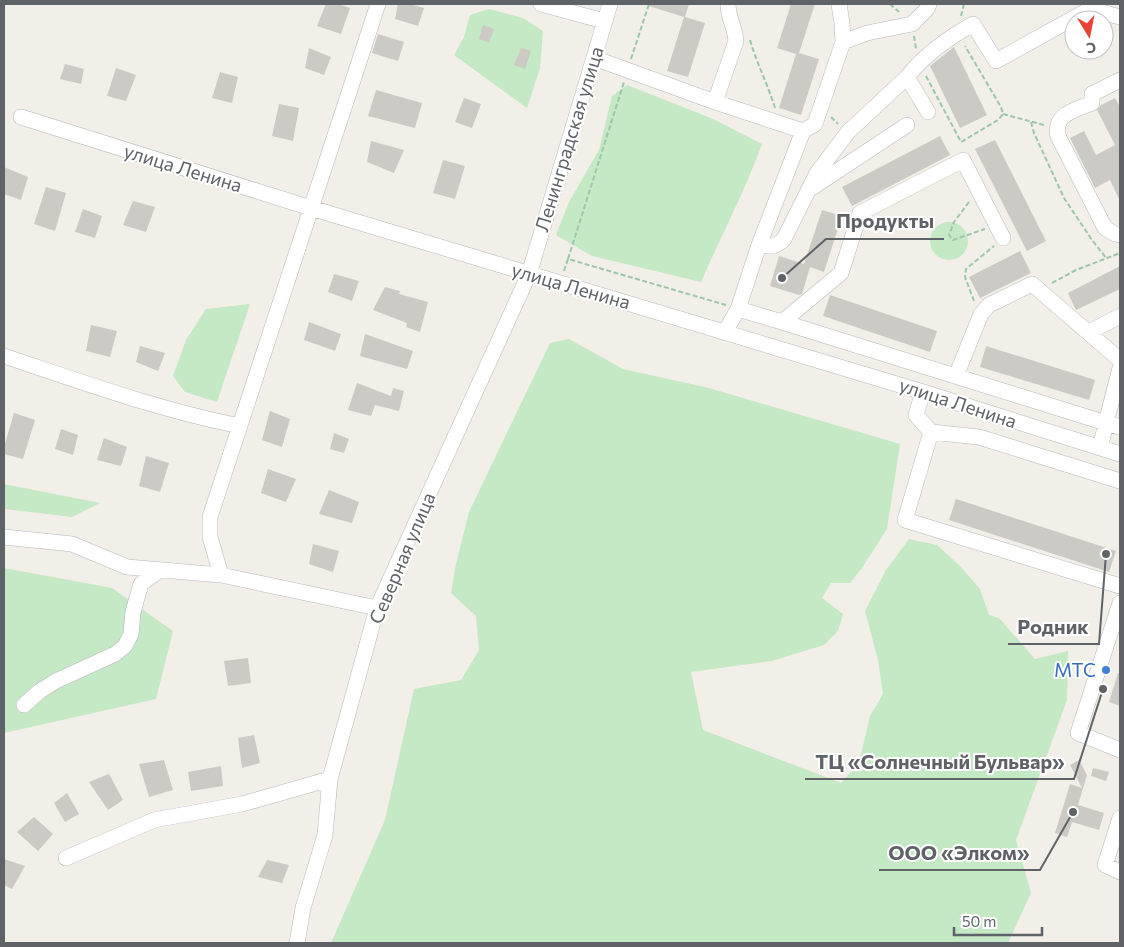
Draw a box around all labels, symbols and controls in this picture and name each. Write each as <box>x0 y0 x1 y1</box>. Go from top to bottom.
north arrow <box>1064 10 1114 60</box>
text: С <box>1085 39 1098 57</box>
street label: Ленинградская улица <box>529 44 608 234</box>
street label: улица Ленина <box>121 139 245 196</box>
callout: Продукты <box>826 204 944 239</box>
text: Продукты <box>836 208 934 232</box>
street label: улица Ленина <box>509 258 633 313</box>
street label: улица Ленина <box>896 373 1020 432</box>
street label: Северная улица <box>364 489 440 627</box>
callout: Родник <box>1008 609 1099 644</box>
text: Родник <box>1017 614 1089 638</box>
place label: МТС <box>1054 658 1096 681</box>
marker: МТС <box>1100 664 1112 676</box>
callout: ТЦ «Солнечный Бульвар» <box>805 744 1074 779</box>
text: ТЦ «Солнечный Бульвар» <box>815 749 1065 773</box>
callout: ООО «Элком» <box>879 835 1040 870</box>
text: ООО «Элком» <box>888 840 1030 864</box>
scale bar <box>954 904 1042 936</box>
text: 50 m <box>962 912 996 930</box>

